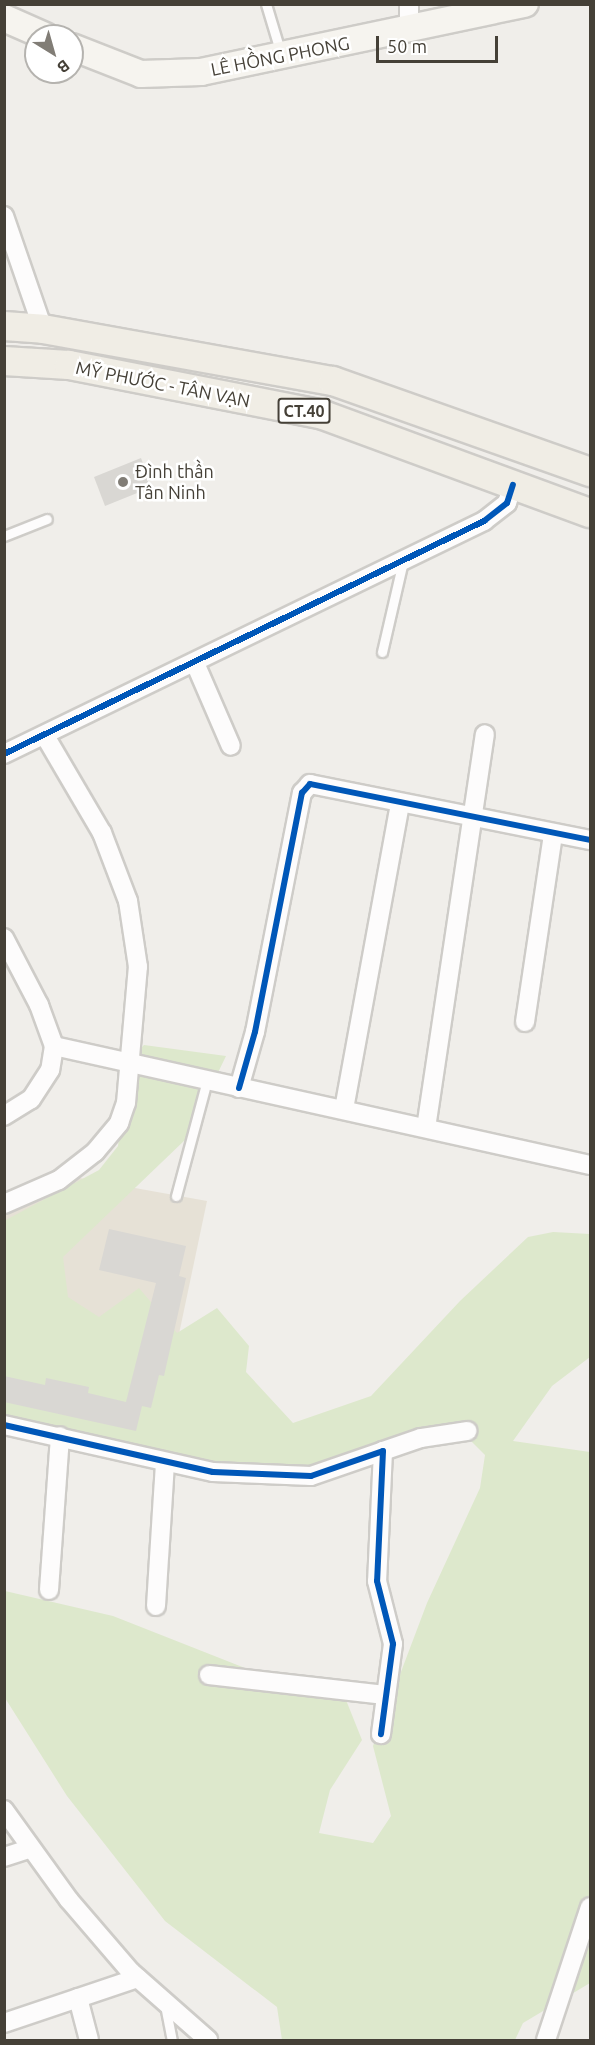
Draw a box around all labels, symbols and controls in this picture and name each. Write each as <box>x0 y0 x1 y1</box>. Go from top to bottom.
north arrow <box>24 24 84 84</box>
scale bar <box>379 24 500 62</box>
street label: LÊ HỒNG PHONG <box>209 32 351 80</box>
text: 50 m <box>387 36 427 56</box>
text: B <box>54 56 73 77</box>
street label: MỸ PHƯỚC - TÂN VẠN <box>74 356 252 412</box>
road number: CT.40 <box>277 398 331 424</box>
place label: Đình thần Tân Ninh <box>135 461 214 504</box>
marker: Đình thần Tân Ninh <box>116 475 130 489</box>

